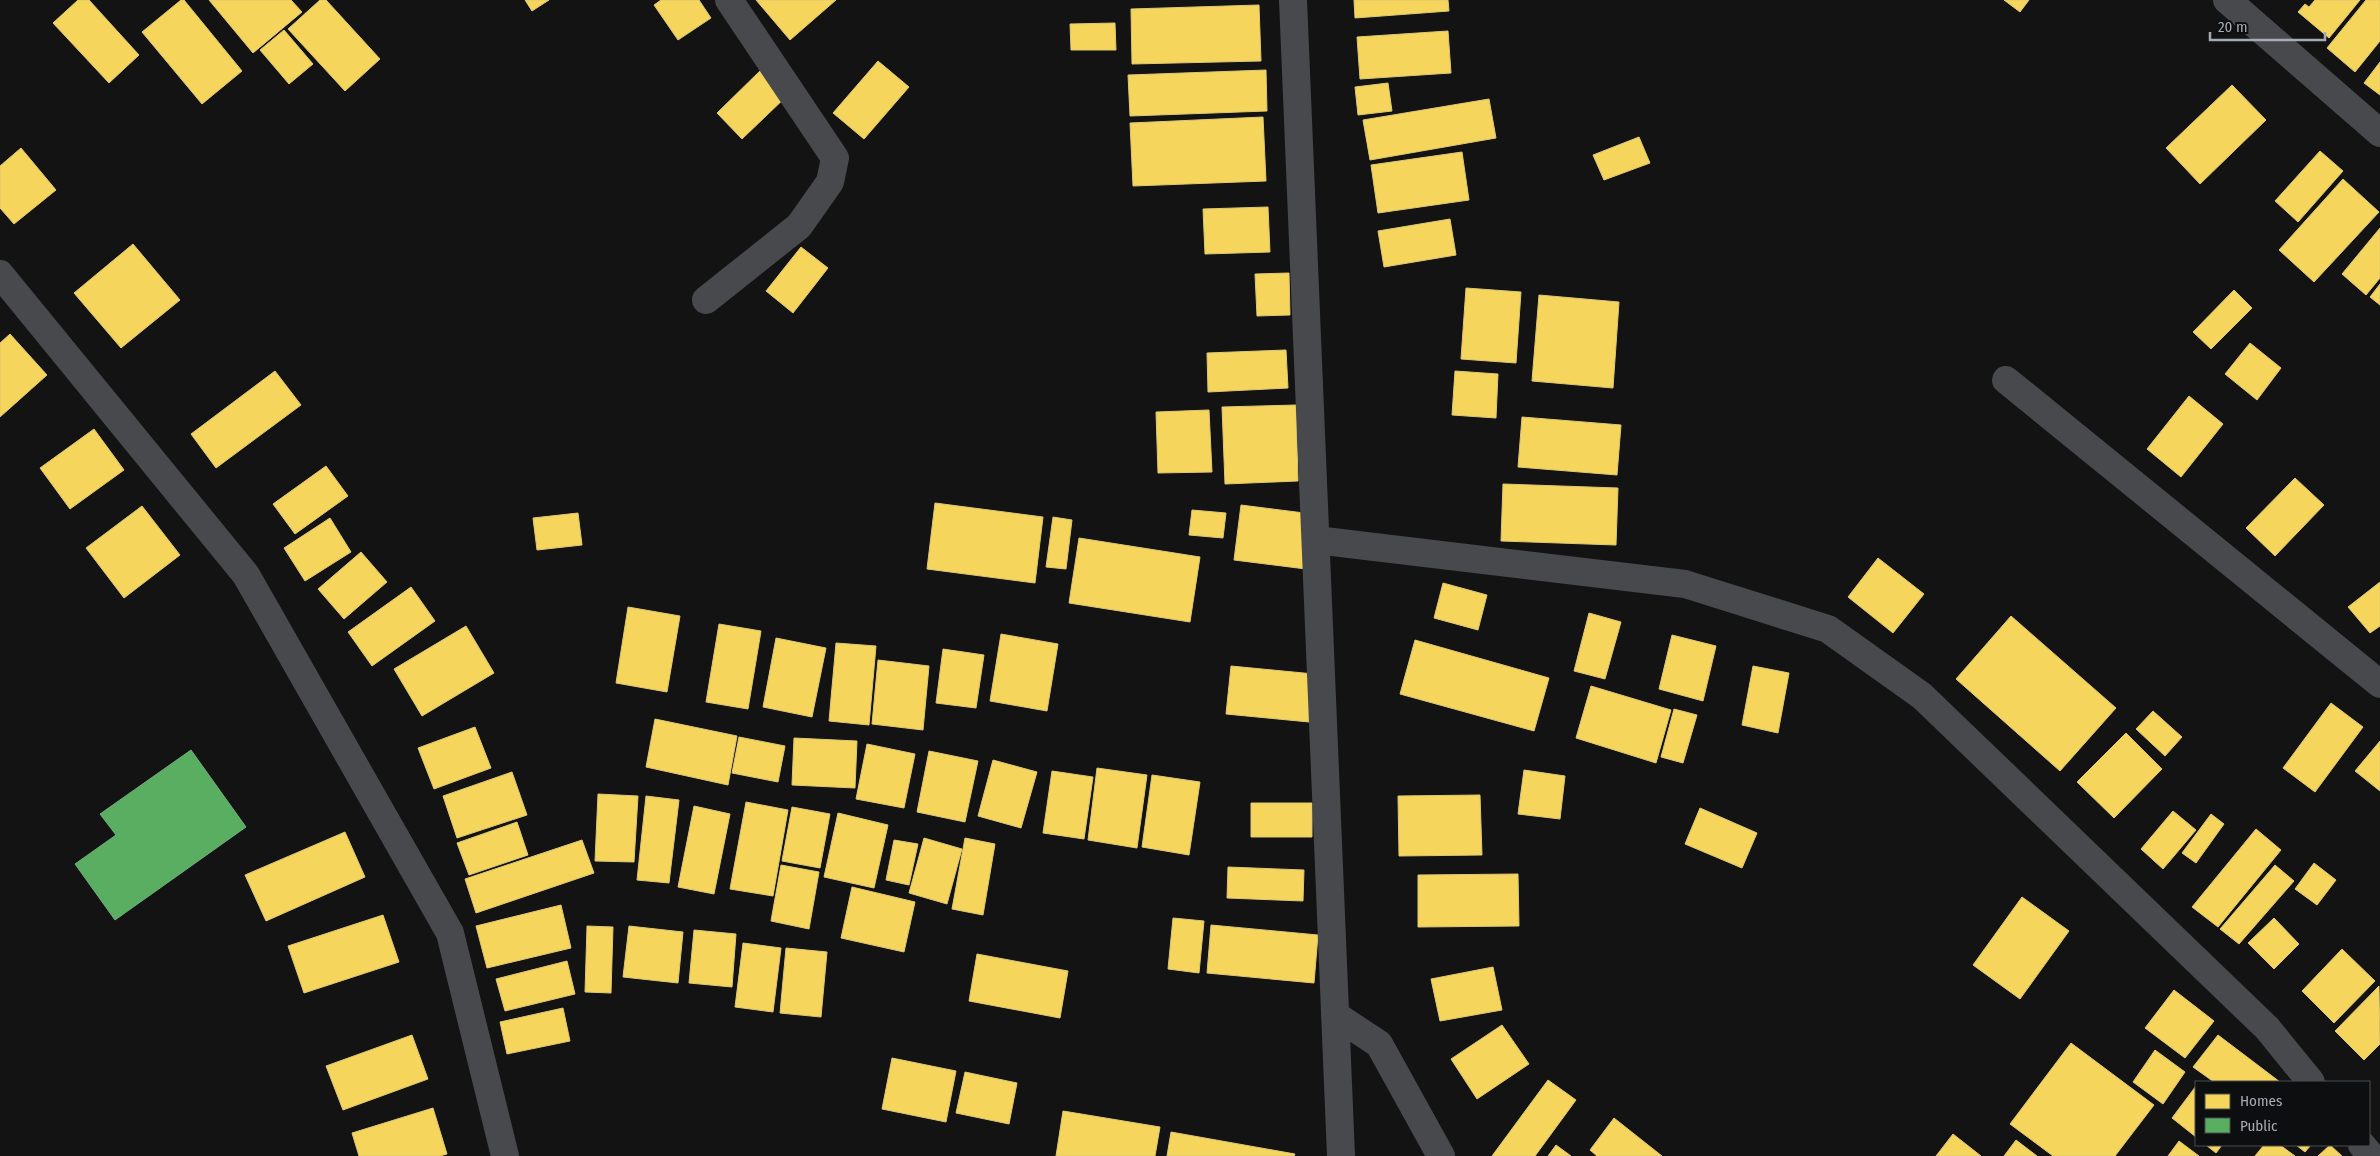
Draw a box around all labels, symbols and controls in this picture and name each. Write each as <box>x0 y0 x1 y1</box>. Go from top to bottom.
scale bar <box>2210 10 2325 42</box>
text: 20 m <box>2218 18 2248 36</box>
legend <box>2195 1081 2370 1146</box>
text: Homes <box>2240 1092 2282 1110</box>
text: Public <box>2240 1117 2278 1135</box>

